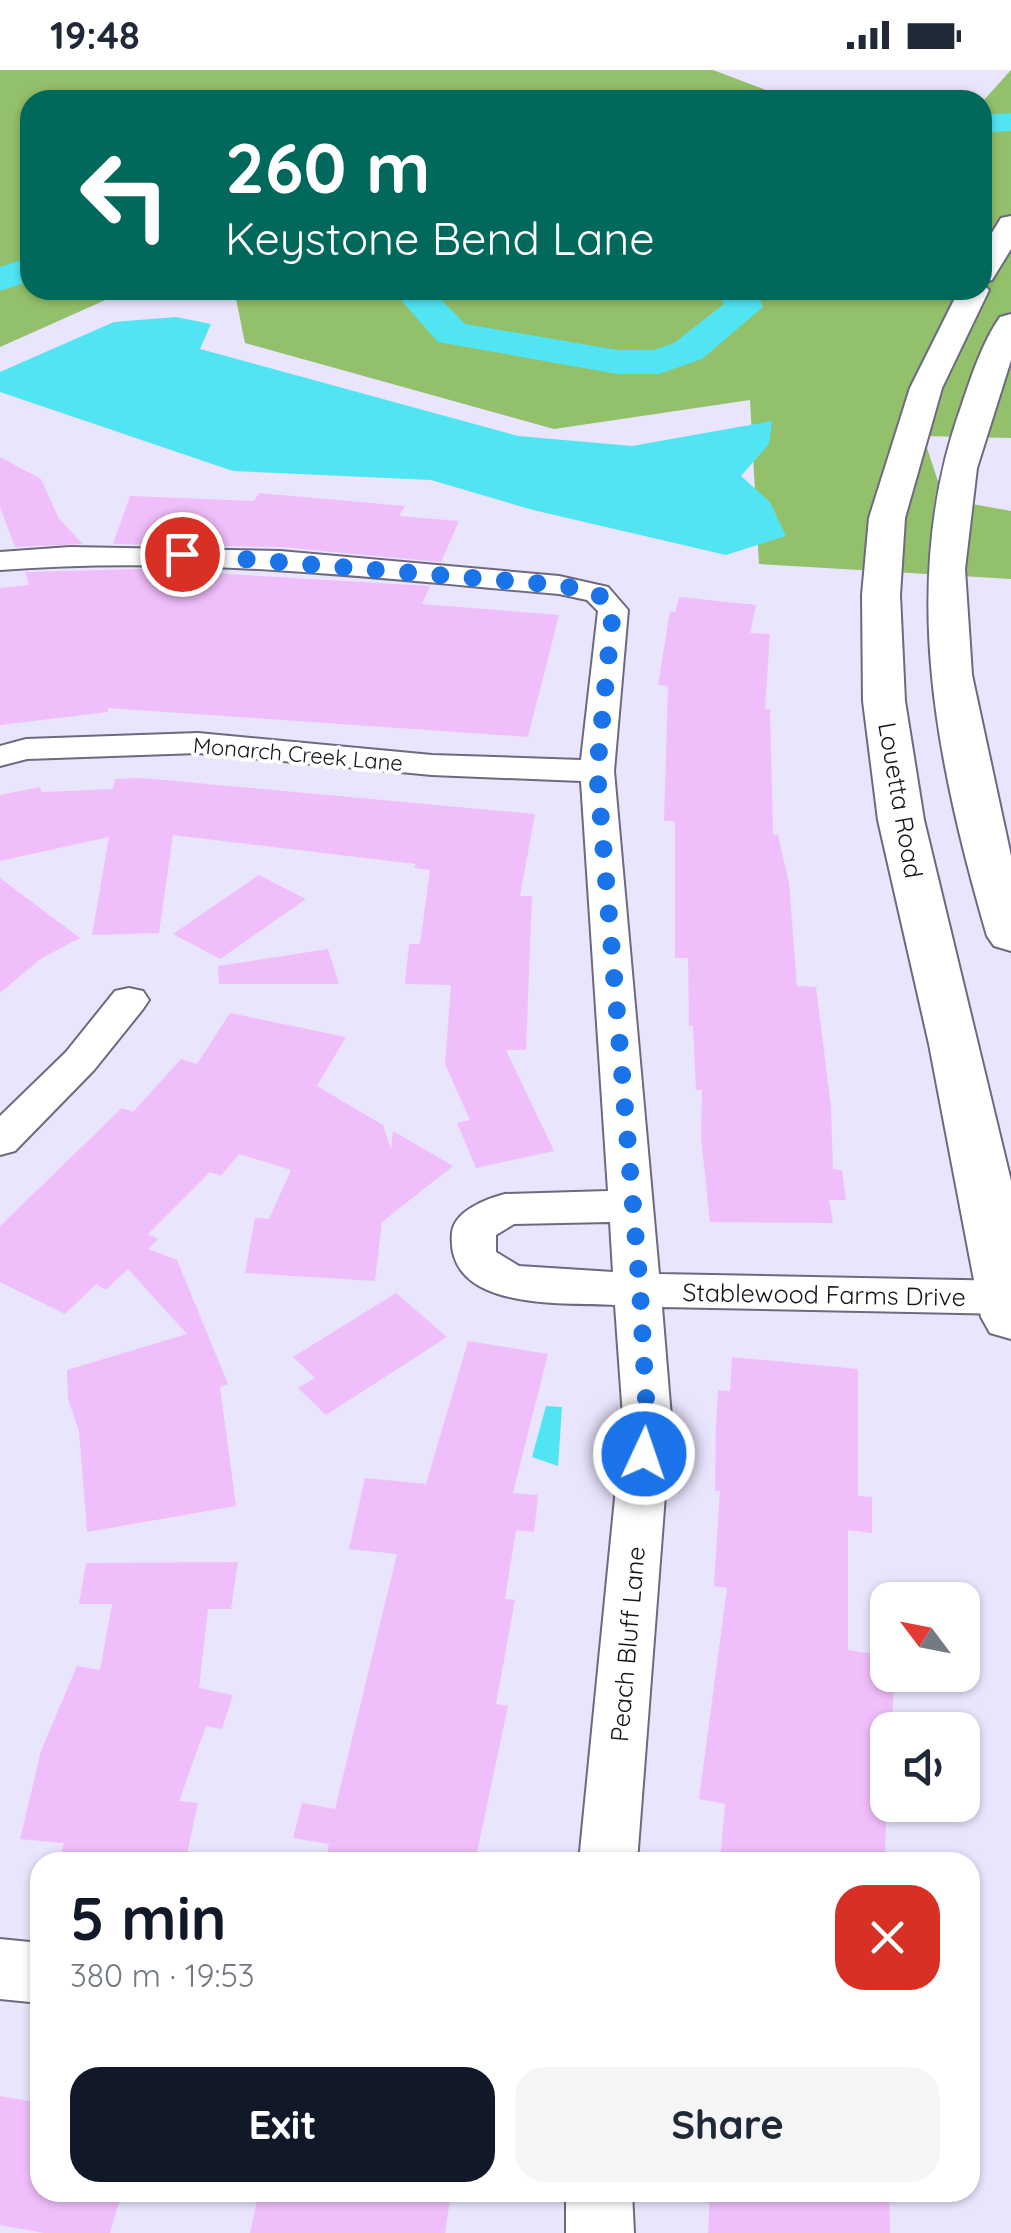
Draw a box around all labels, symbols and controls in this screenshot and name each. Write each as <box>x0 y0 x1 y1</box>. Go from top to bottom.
text: 19:48 <box>50 11 140 59</box>
text: 260 m <box>225 123 431 211</box>
icon: left <box>60 130 190 260</box>
text: Keystone Bend Lane <box>225 210 655 266</box>
pin <box>140 512 225 597</box>
icon: arrive <box>155 527 210 582</box>
street label: Louetta Road <box>872 720 930 880</box>
street label: Monarch Creek Lane <box>192 731 404 777</box>
street label: Stablewood Farms Drive <box>682 1276 966 1312</box>
position arrow <box>592 1402 696 1506</box>
street label: Peach Bluff Lane <box>603 1545 651 1743</box>
north arrow <box>870 1582 980 1692</box>
map controls <box>870 1582 980 1822</box>
button: sound <box>870 1712 980 1822</box>
text: 5 min <box>70 1880 227 1955</box>
button: close <box>835 1885 940 1990</box>
text: 380 m · 19:53 <box>70 1955 255 1995</box>
button: Exit <box>70 2067 495 2182</box>
button: Share <box>515 2067 940 2182</box>

